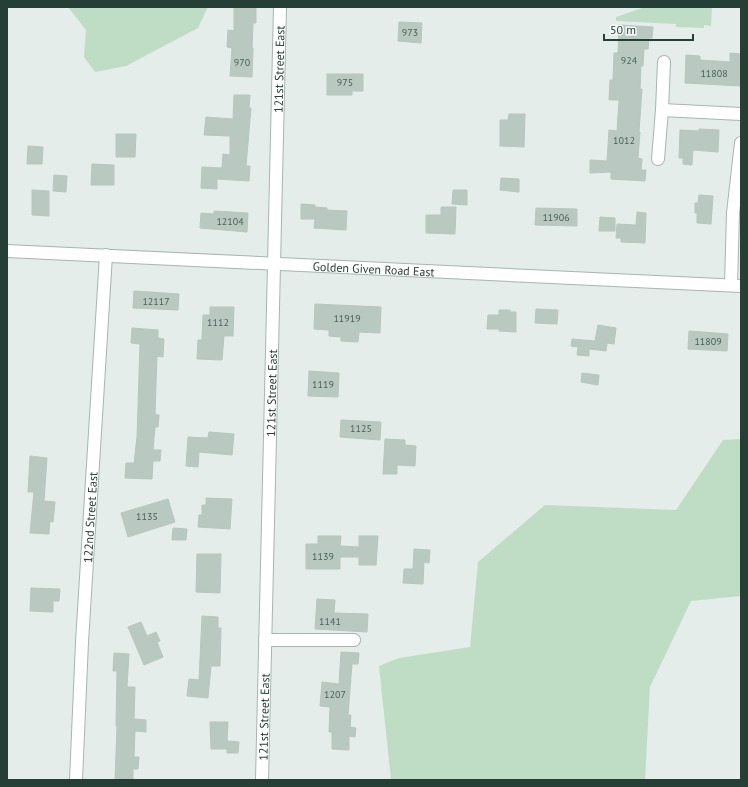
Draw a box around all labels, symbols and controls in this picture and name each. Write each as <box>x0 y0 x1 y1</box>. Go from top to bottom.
scale bar <box>604 16 693 42</box>
text: 50 m <box>610 22 636 37</box>
street label: 121st Street East <box>270 25 287 113</box>
house number: 973 <box>402 26 418 39</box>
house number: 924 <box>621 54 638 67</box>
house number: 970 <box>234 56 251 69</box>
house number: 11808 <box>700 67 728 80</box>
house number: 975 <box>337 76 353 89</box>
house number: 1012 <box>613 134 635 147</box>
house number: 11906 <box>542 211 570 224</box>
house number: 12104 <box>216 215 244 228</box>
street label: Golden Given Road East <box>312 258 435 279</box>
house number: 12117 <box>142 295 170 308</box>
house number: 11919 <box>333 312 361 325</box>
house number: 1112 <box>207 316 229 329</box>
house number: 11809 <box>694 335 722 348</box>
street label: 121st Street East <box>262 349 280 437</box>
house number: 1119 <box>312 378 334 391</box>
house number: 1125 <box>350 422 372 435</box>
street label: 122nd Street East <box>79 471 100 563</box>
house number: 1135 <box>136 510 158 523</box>
house number: 1139 <box>312 550 334 563</box>
house number: 1141 <box>319 615 341 628</box>
street label: 121st Street East <box>255 673 272 761</box>
house number: 1207 <box>324 688 346 701</box>

